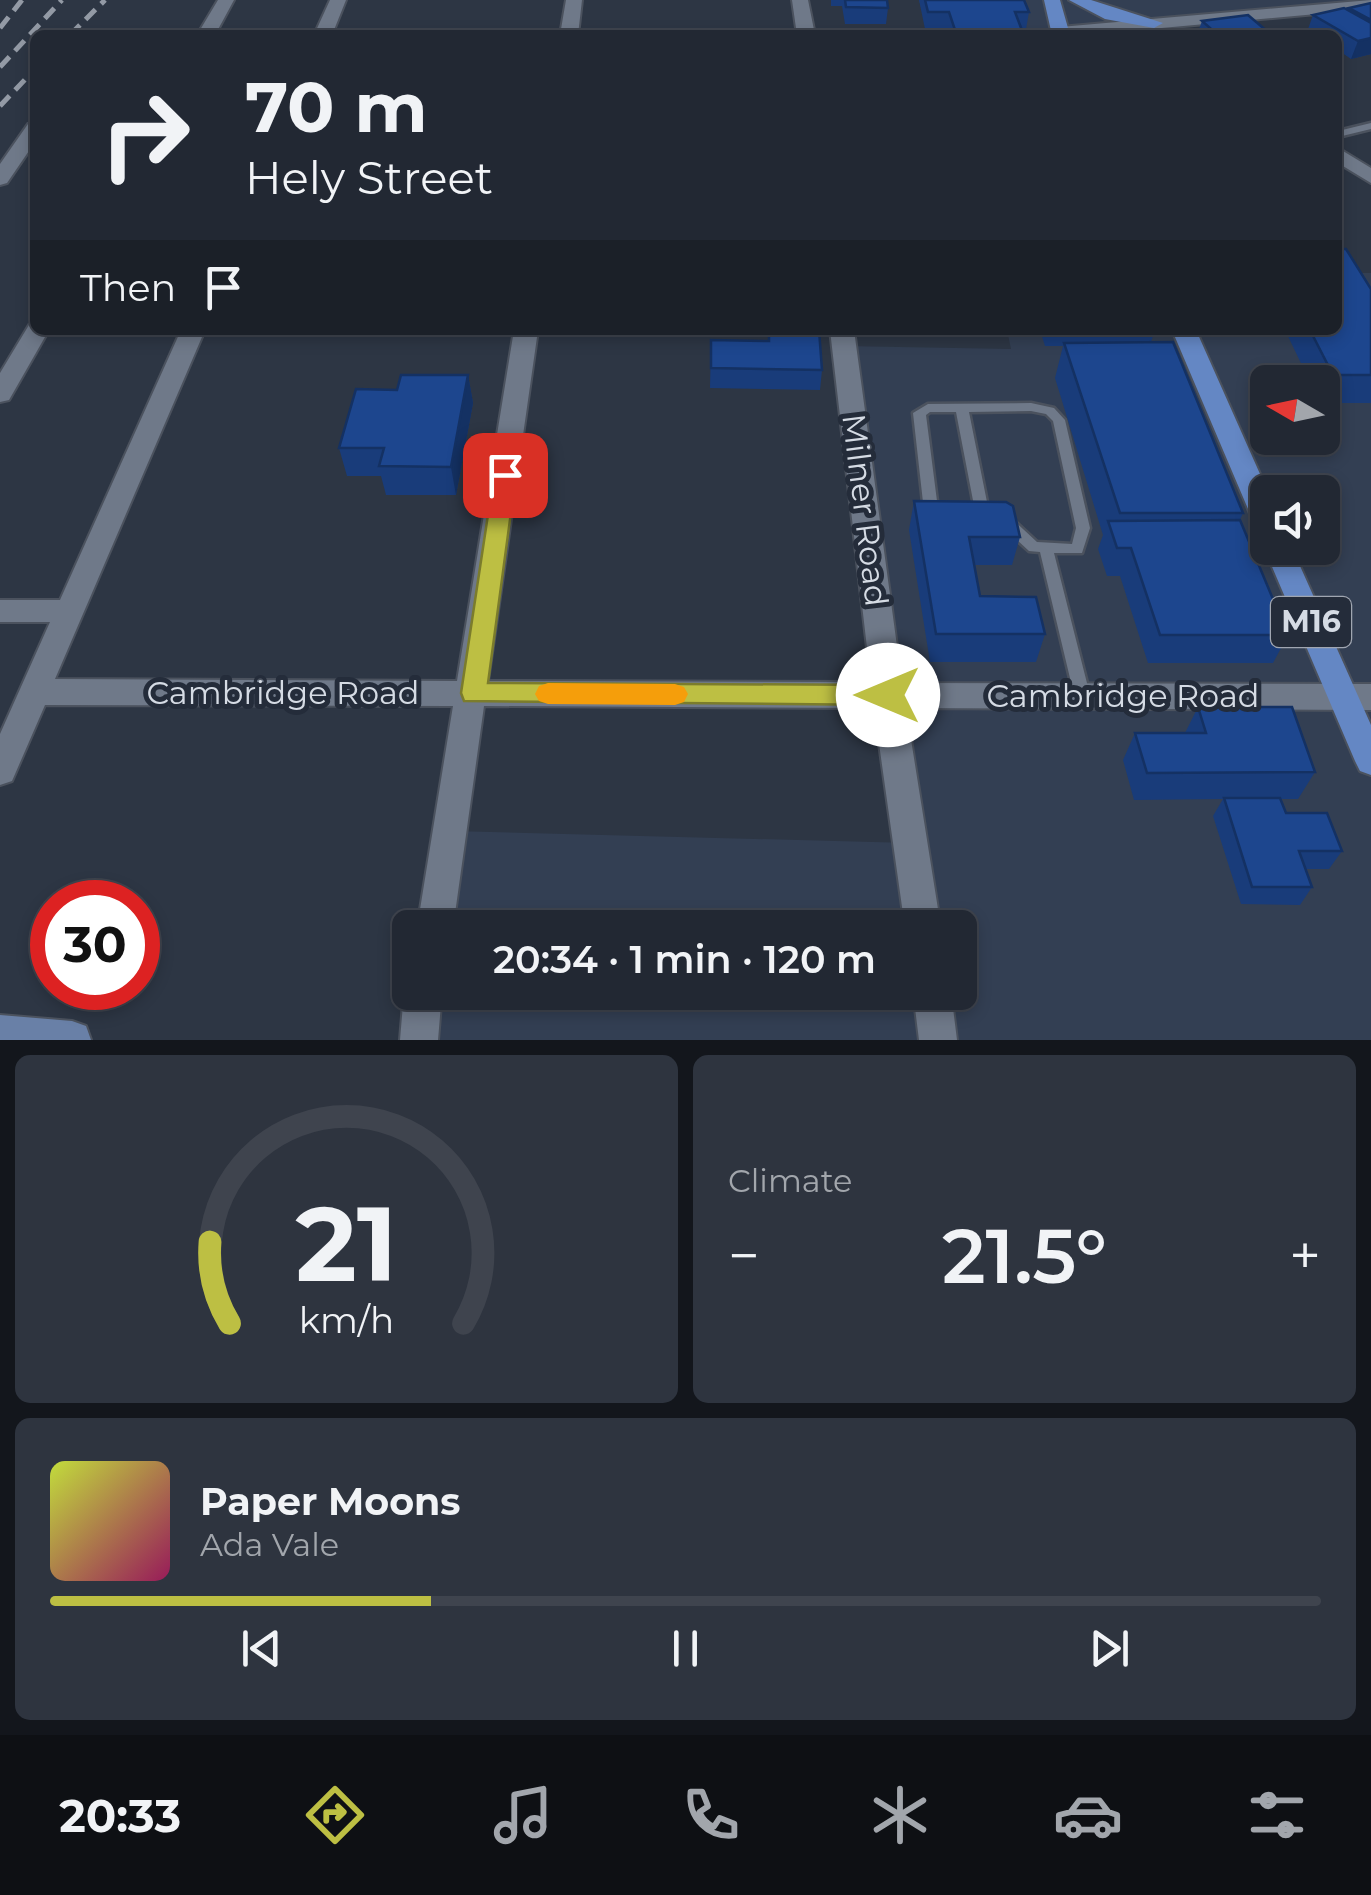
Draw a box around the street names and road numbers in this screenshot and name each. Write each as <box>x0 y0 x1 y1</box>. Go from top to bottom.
street label: Milner Road <box>834 411 897 608</box>
road number: M16 <box>1271 597 1351 647</box>
street label: Cambridge Road <box>146 673 420 712</box>
street label: Cambridge Road <box>986 676 1260 715</box>

